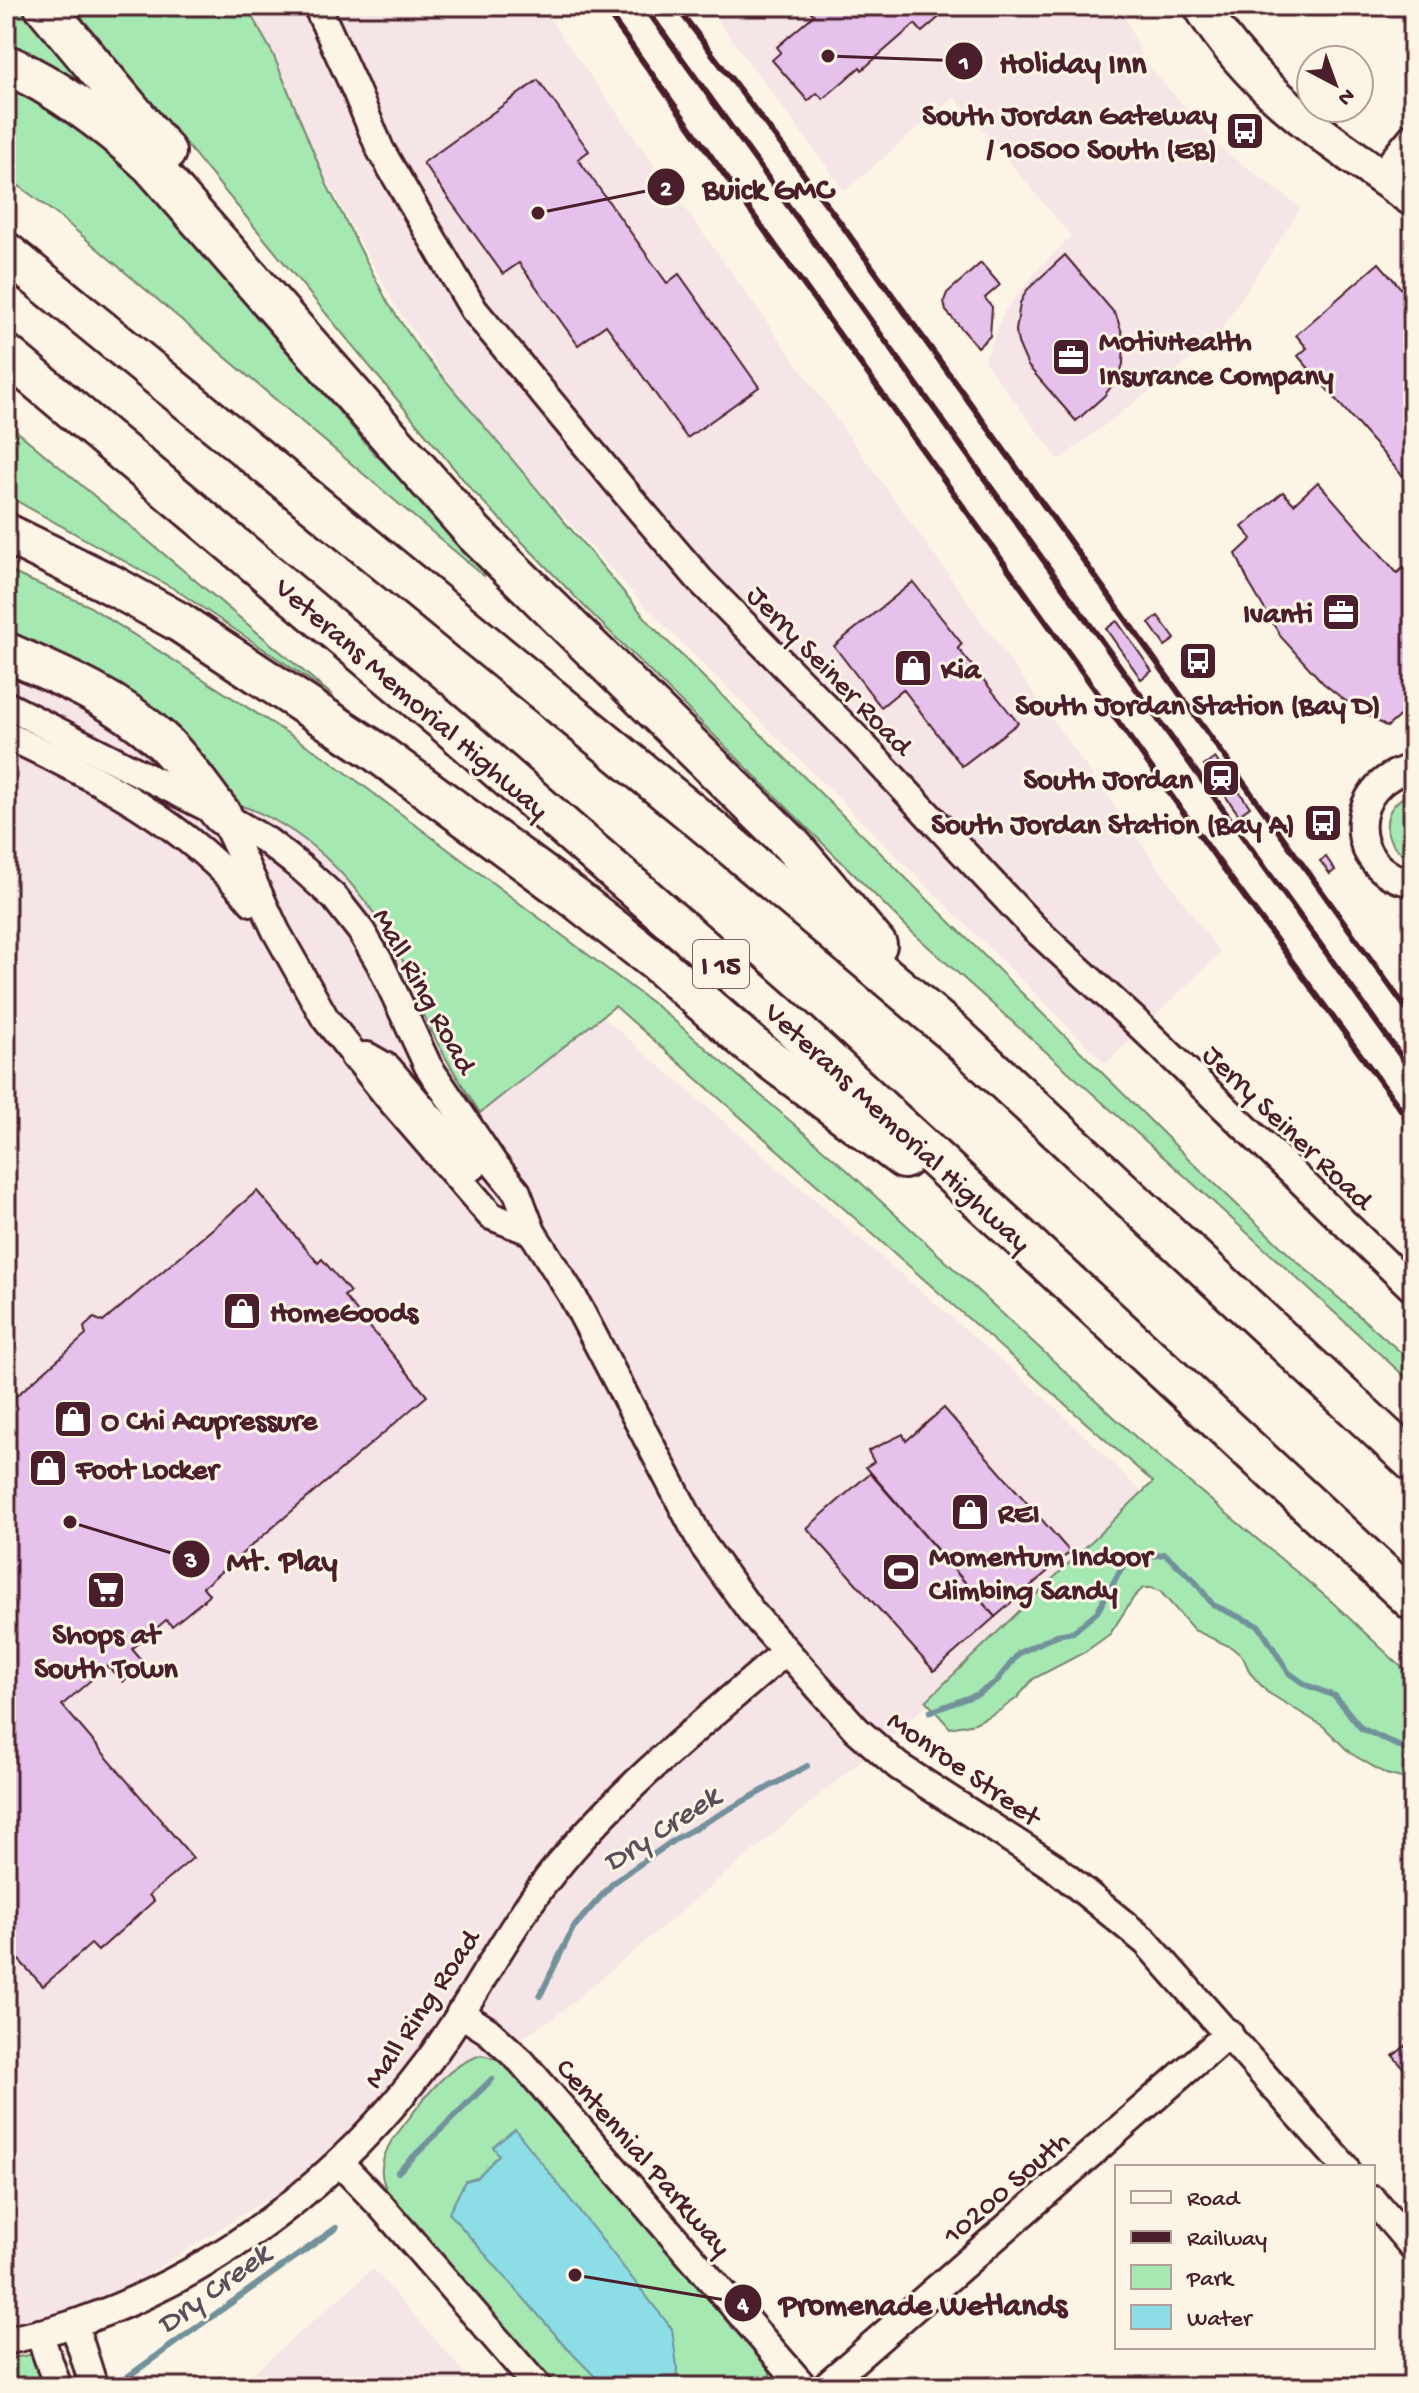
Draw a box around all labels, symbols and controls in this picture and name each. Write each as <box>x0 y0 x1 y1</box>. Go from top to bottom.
callout: Holiday Inn <box>944 33 1162 89</box>
north arrow <box>1295 44 1375 124</box>
text: Holiday Inn <box>1000 47 1147 85</box>
text: 1 <box>958 50 969 79</box>
text: N <box>1332 82 1359 111</box>
place label: South Jordan Gateway / 10500 South (EB) <box>922 101 1217 170</box>
bus stop icon: South Jordan Gateway / 10500 South (EB) <box>1224 110 1266 152</box>
callout: Buick GMC <box>646 159 849 215</box>
text: Buick GMC <box>702 173 836 211</box>
text: 2 <box>660 176 672 205</box>
place label: MotivHealth Insurance Company <box>1099 327 1334 396</box>
office icon: MotivHealth Insurance Company <box>1050 336 1092 378</box>
street label: Veterans Memorial Highway <box>265 571 554 829</box>
street label: Jerry Seiner Road <box>738 580 920 766</box>
office icon: Ivanti <box>1320 591 1362 633</box>
place label: Ivanti <box>1243 599 1313 634</box>
bus stop icon: South Jordan Station (Bay D) <box>1177 640 1219 682</box>
shop icon: Kia <box>892 647 934 689</box>
place label: Kia <box>940 655 982 690</box>
place label: South Jordan Station (Bay D) <box>1015 691 1381 726</box>
station icon: South Jordan <box>1200 757 1242 799</box>
place label: South Jordan <box>1023 765 1194 800</box>
bus stop icon: South Jordan Station (Bay A) <box>1302 802 1344 844</box>
place label: South Jordan Station (Bay A) <box>931 810 1295 845</box>
street label: Mall Ring Road <box>362 903 483 1083</box>
road number: I 15 <box>693 940 749 988</box>
street label: Veterans Memorial Highway <box>755 996 1037 1262</box>
street label: Jerry Seiner Road <box>1193 1039 1380 1221</box>
shop icon: HomeGoods <box>221 1290 263 1332</box>
place label: HomeGoods <box>270 1298 420 1333</box>
shop icon: O Chi Acupressure <box>52 1398 94 1440</box>
place label: O Chi Acupressure <box>101 1406 319 1441</box>
shop icon: Foot Locker <box>27 1447 69 1489</box>
place label: Foot Locker <box>75 1455 221 1490</box>
shop icon: REI <box>949 1491 991 1533</box>
place label: REI <box>997 1499 1040 1534</box>
callout: Mt. Play <box>171 1531 354 1587</box>
place label: Momentum Indoor Climbing Sandy <box>929 1542 1155 1611</box>
text: Mt. Play <box>226 1545 338 1583</box>
text: 3 <box>184 1548 197 1577</box>
sports icon: Momentum Indoor Climbing Sandy <box>880 1551 922 1593</box>
supermarket icon: Shops at South Town <box>85 1569 127 1611</box>
place label: Shops at South Town <box>34 1620 179 1689</box>
street label: Monroe Street <box>879 1705 1048 1838</box>
water label: Dry Creek <box>597 1778 731 1883</box>
street label: Mall Ring Road <box>358 1922 491 2097</box>
street label: Centennial Parkway <box>546 2053 737 2265</box>
street label: 10200 South <box>936 2125 1079 2255</box>
legend <box>1115 2165 1375 2349</box>
text: Road <box>1187 2186 1241 2215</box>
text: Railway <box>1187 2226 1267 2255</box>
water label: Dry Creek <box>151 2235 282 2345</box>
text: Park <box>1186 2266 1235 2295</box>
callout: Promenade Wetlands <box>723 2275 1083 2331</box>
text: Promenade Wetlands <box>777 2289 1069 2327</box>
text: 4 <box>736 2292 749 2321</box>
text: Water <box>1187 2306 1254 2335</box>

